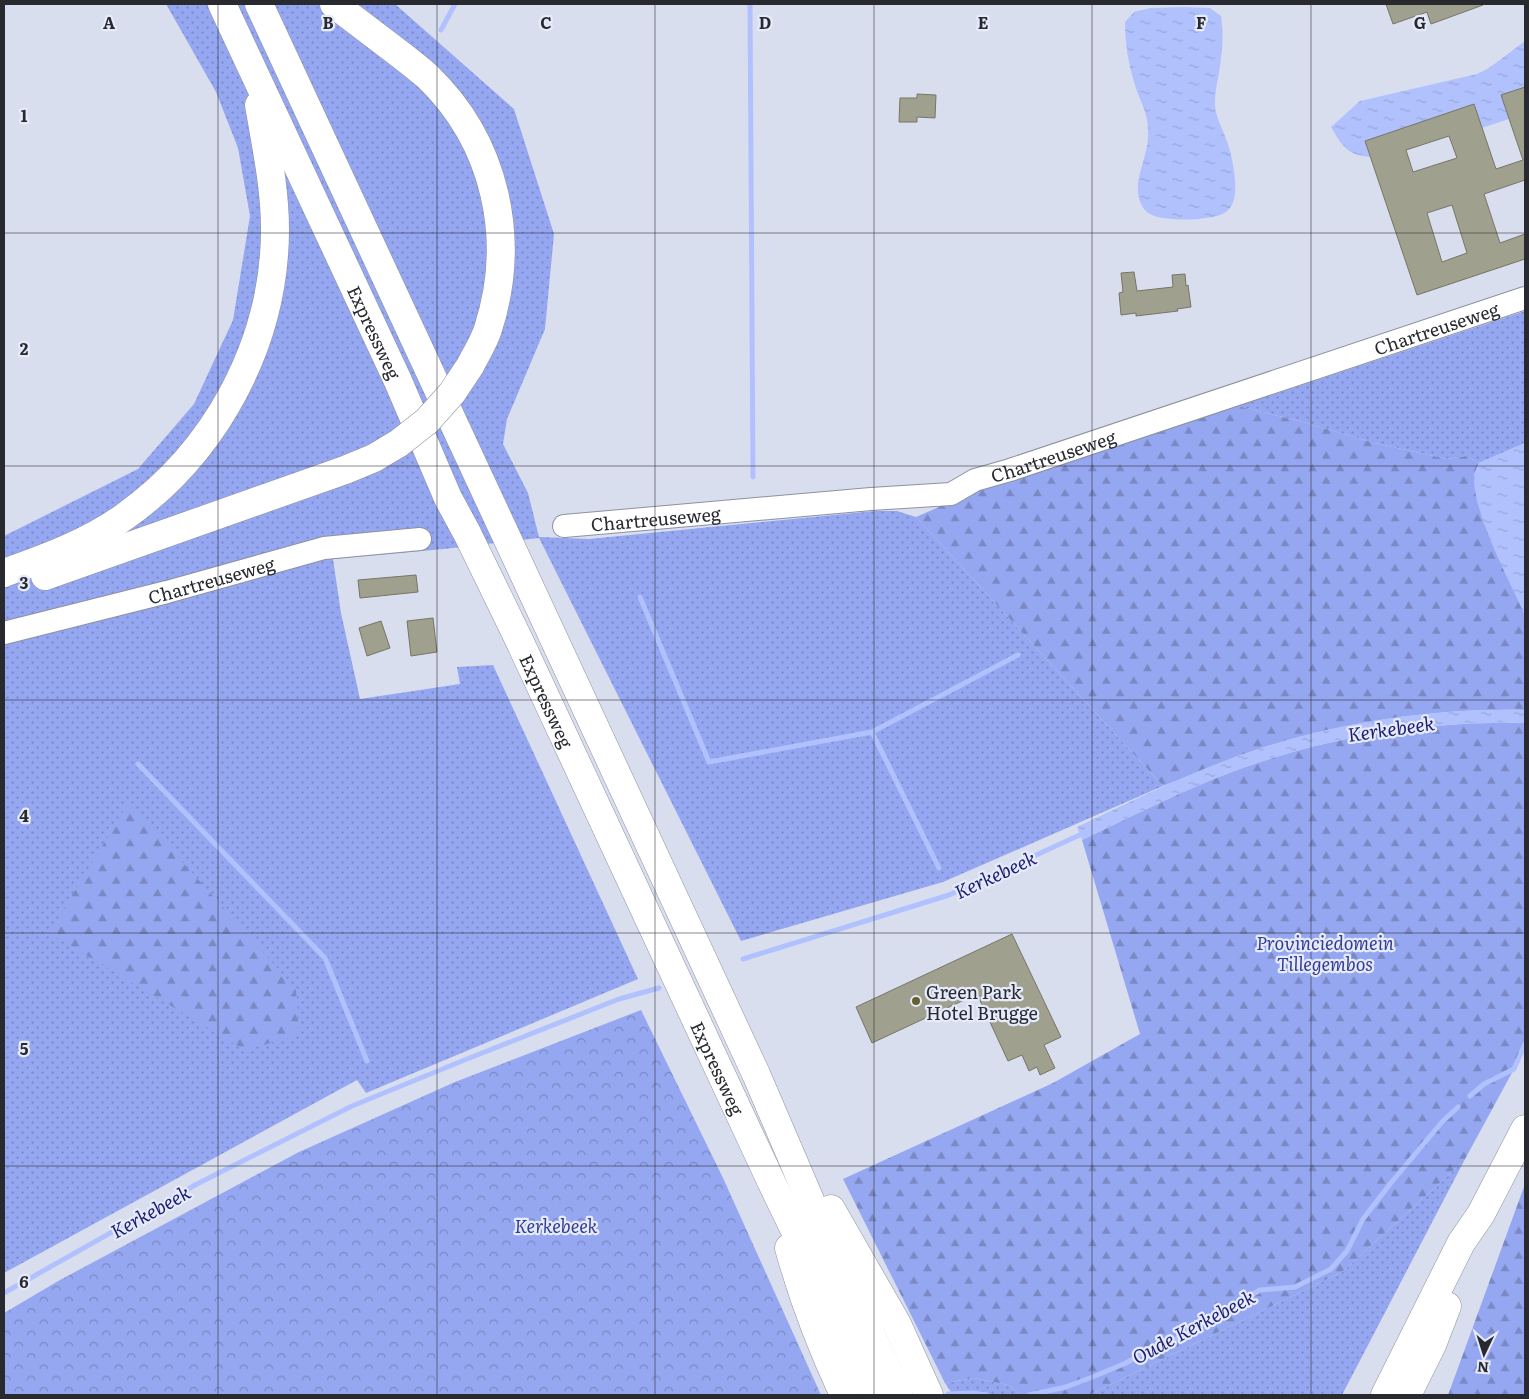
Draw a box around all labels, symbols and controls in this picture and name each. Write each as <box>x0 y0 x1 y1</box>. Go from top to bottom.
text: A <box>103 10 115 34</box>
text: B <box>322 10 334 34</box>
text: C <box>540 10 552 34</box>
text: D <box>759 10 771 34</box>
text: E <box>978 10 989 34</box>
text: F <box>1196 10 1206 34</box>
text: G <box>1414 10 1426 34</box>
text: 1 <box>21 103 28 127</box>
street label: Expressweg <box>342 281 409 384</box>
street label: Chartreuseweg <box>1370 294 1503 361</box>
text: 2 <box>20 336 29 360</box>
street label: Chartreuseweg <box>987 422 1120 488</box>
street label: Chartreuseweg <box>590 499 723 537</box>
street label: Chartreuseweg <box>145 549 278 610</box>
text: 3 <box>20 570 29 594</box>
street label: Expressweg <box>514 649 581 753</box>
water label: Kerkebeek <box>1346 708 1437 748</box>
text: 4 <box>19 803 29 827</box>
water label: Kerkebeek <box>949 843 1041 905</box>
park label: Provinciedomein Tillegembos <box>1256 929 1394 977</box>
place label: Green Park Hotel Brugge <box>926 978 1038 1026</box>
marker: Green Park Hotel Brugge <box>910 995 922 1007</box>
street label: Expressweg <box>685 1016 752 1120</box>
text: 5 <box>20 1036 29 1060</box>
water label: Kerkebeek <box>105 1177 195 1244</box>
park label: Kerkebeek <box>515 1212 598 1239</box>
text: 6 <box>19 1269 29 1293</box>
water label: Oude Kerkebeek <box>1127 1282 1260 1370</box>
north arrow <box>1459 1329 1509 1379</box>
text: N <box>1476 1358 1490 1378</box>

